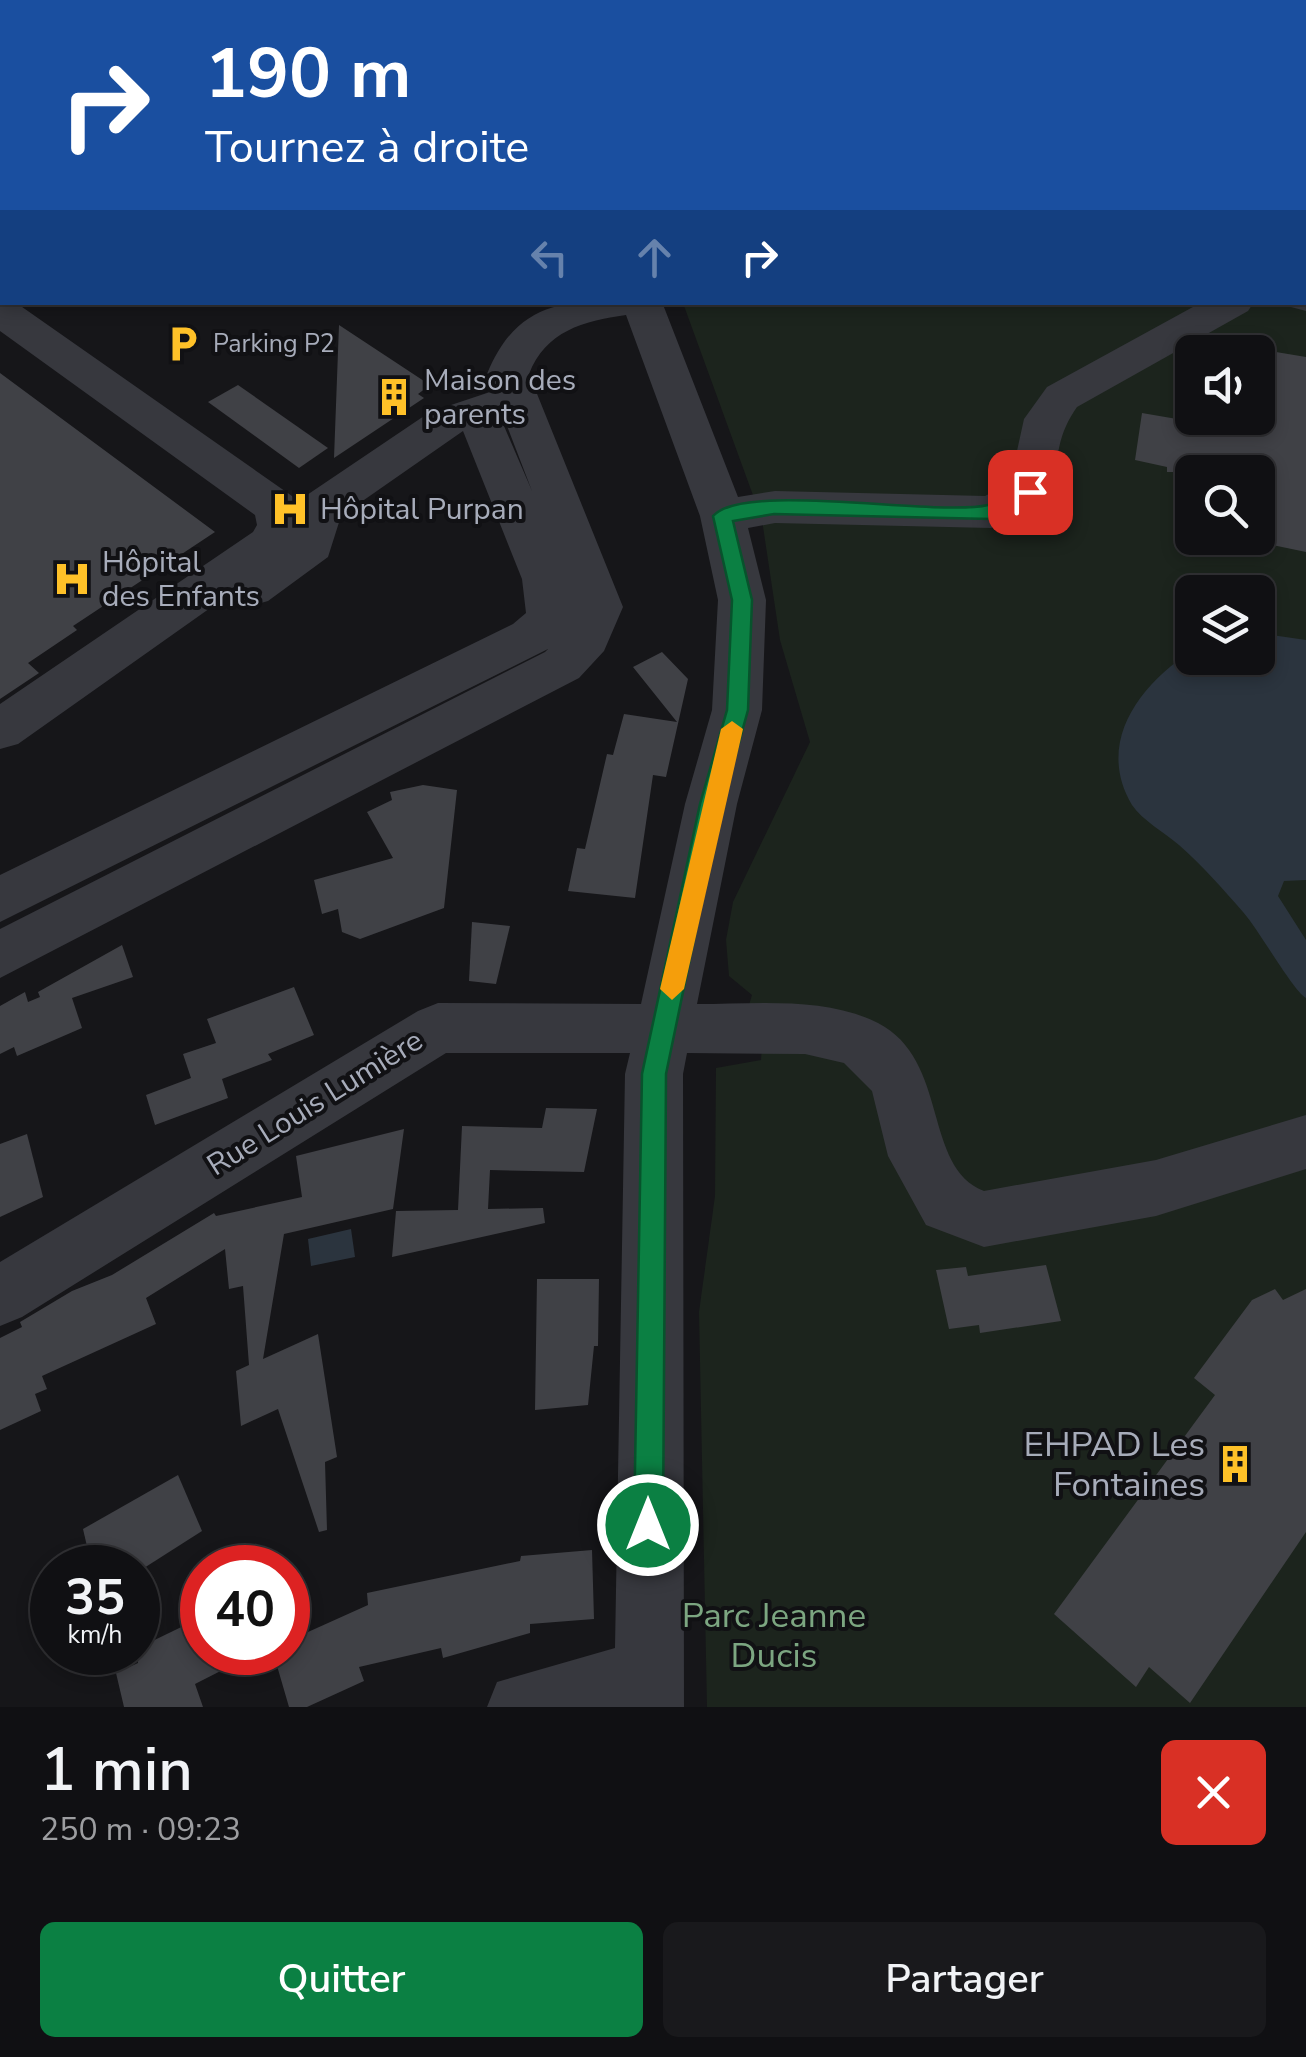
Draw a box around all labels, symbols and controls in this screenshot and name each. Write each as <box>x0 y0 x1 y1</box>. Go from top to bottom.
text: 190 m <box>205 26 411 122</box>
icon: right <box>40 40 170 170</box>
text: Tournez à droite <box>205 117 529 178</box>
icon: left <box>522 230 577 285</box>
icon: ahead <box>627 230 682 285</box>
icon: right <box>732 230 787 285</box>
parking icon: Parking P2 <box>162 323 204 365</box>
place label: Parking P2 <box>213 327 335 361</box>
map controls <box>1175 335 1275 675</box>
button: sound <box>1175 335 1275 435</box>
place label: Maison des parents <box>424 360 576 435</box>
building icon: Maison des parents <box>373 376 415 418</box>
pin <box>988 450 1073 535</box>
button: search <box>1175 455 1275 555</box>
icon: arrive <box>1003 465 1058 520</box>
hospital icon: Hôpital Purpan <box>269 488 311 530</box>
place label: Hôpital Purpan <box>320 489 524 530</box>
place label: Hôpital des Enfants <box>102 542 260 617</box>
hospital icon: Hôpital des Enfants <box>51 558 93 600</box>
button: layers <box>1175 575 1275 675</box>
street label: Rue Louis Lumière <box>199 1020 431 1186</box>
place label: EHPAD Les Fontaines <box>1024 1421 1205 1508</box>
building icon: EHPAD Les Fontaines <box>1214 1443 1256 1485</box>
position arrow <box>596 1473 700 1577</box>
speed limit sign: 40 <box>180 1545 310 1675</box>
text: 35 <box>65 1563 125 1632</box>
park label: Parc Jeanne Ducis <box>682 1592 866 1679</box>
text: km/h <box>67 1618 123 1652</box>
text: 1 min <box>40 1729 193 1811</box>
button: close <box>1161 1740 1266 1845</box>
text: 250 m · 09:23 <box>40 1808 241 1851</box>
button: Quitter <box>40 1922 643 2037</box>
button: Partager <box>663 1922 1266 2037</box>

